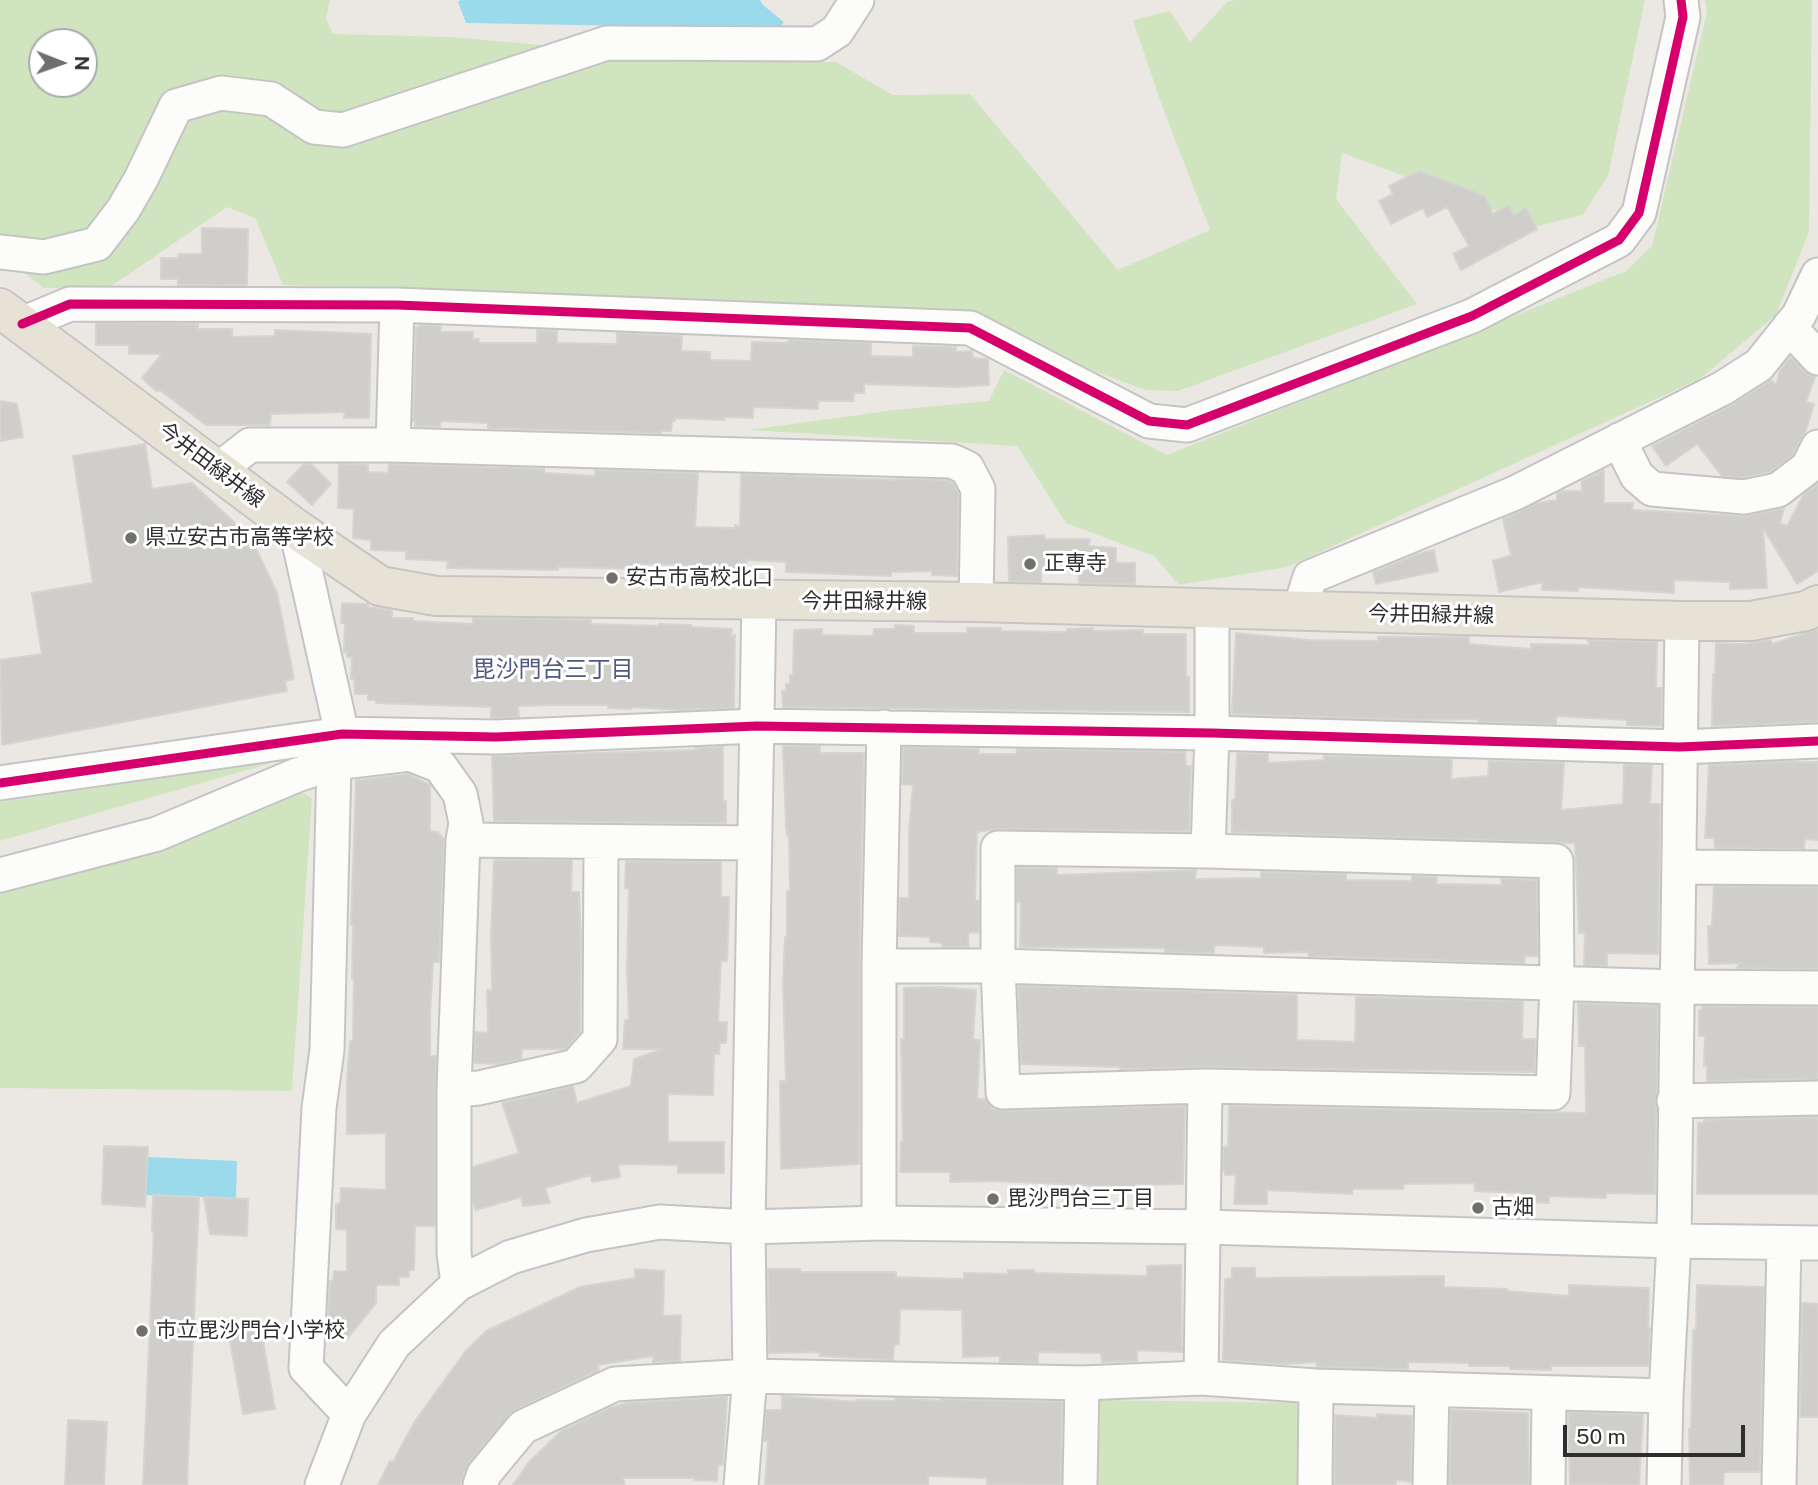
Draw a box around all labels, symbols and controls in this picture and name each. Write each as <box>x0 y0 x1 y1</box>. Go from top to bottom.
north arrow <box>28 28 98 98</box>
text: N <box>71 56 93 71</box>
street label: 今井田緑井線 <box>153 417 269 513</box>
place label: 県立安古市高等学校 <box>145 525 334 551</box>
marker: 県立安古市高等学校 <box>123 530 139 546</box>
place label: 正専寺 <box>1044 551 1107 577</box>
marker: 正専寺 <box>1022 556 1038 572</box>
place label: 安古市高校北口 <box>626 565 773 591</box>
marker: 安古市高校北口 <box>604 570 620 586</box>
street label: 今井田緑井線 <box>801 589 927 615</box>
street label: 今井田緑井線 <box>1368 601 1494 629</box>
district label: 毘沙門台三丁目 <box>473 656 633 684</box>
place label: 毘沙門台三丁目 <box>1007 1186 1154 1212</box>
marker: 毘沙門台三丁目 <box>985 1191 1001 1207</box>
place label: 古畑 <box>1492 1195 1534 1221</box>
marker: 古畑 <box>1470 1200 1486 1216</box>
place label: 市立毘沙門台小学校 <box>156 1318 345 1344</box>
marker: 市立毘沙門台小学校 <box>134 1323 150 1339</box>
scale bar <box>1566 1412 1748 1456</box>
text: 50 m <box>1576 1424 1626 1449</box>

